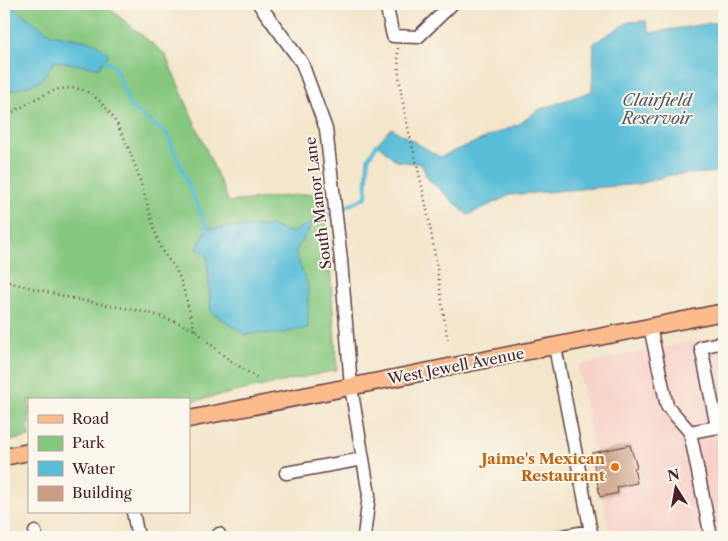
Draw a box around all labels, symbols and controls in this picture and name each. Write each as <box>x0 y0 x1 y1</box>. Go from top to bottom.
water label: Clairfield Reservoir <box>620 90 694 128</box>
street label: South Manor Lane <box>300 136 336 270</box>
street label: West Jewell Avenue <box>385 343 526 389</box>
legend <box>28 398 190 514</box>
text: Road <box>72 409 109 428</box>
text: Park <box>72 433 106 452</box>
place label: Jaime's Mexican Restaurant <box>478 449 606 485</box>
text: Water <box>71 459 116 478</box>
marker: Jaime's Mexican Restaurant <box>609 461 621 473</box>
north arrow <box>650 464 700 514</box>
text: N <box>666 465 681 485</box>
text: Building <box>72 483 132 502</box>

